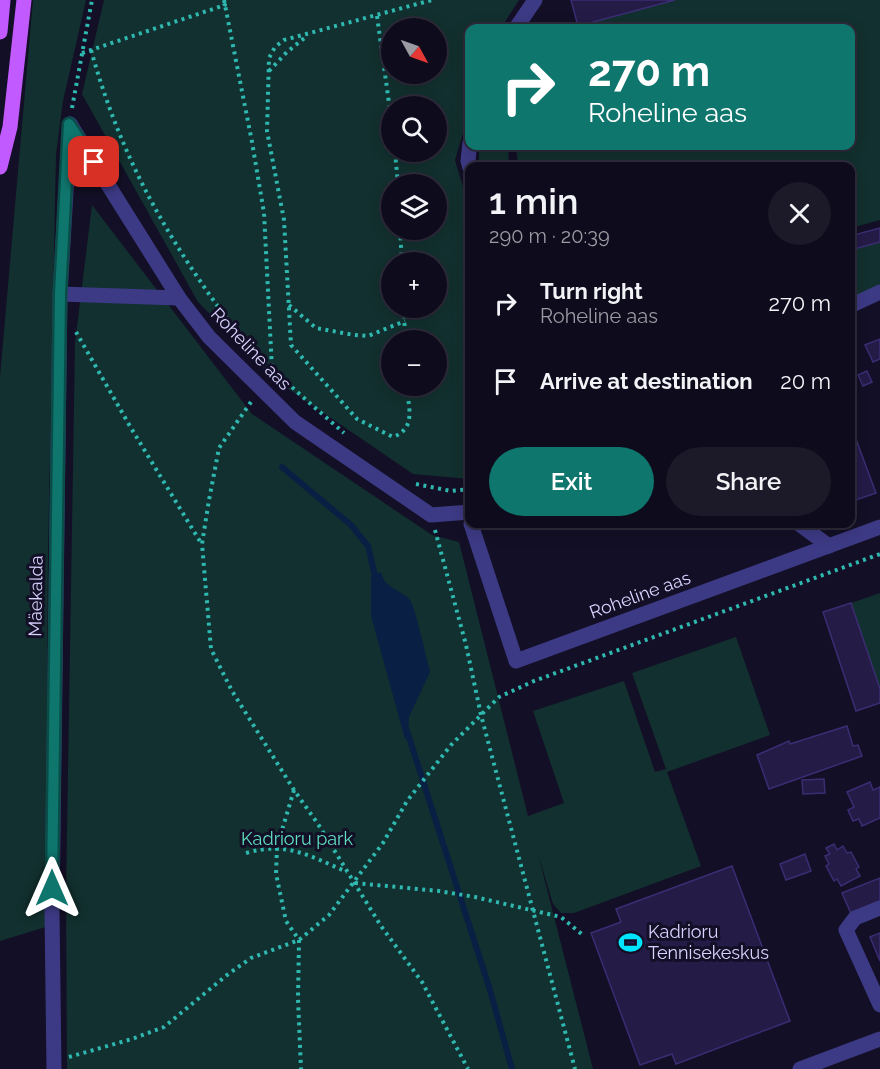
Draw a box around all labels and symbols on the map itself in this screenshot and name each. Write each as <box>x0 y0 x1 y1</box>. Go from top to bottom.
north arrow <box>381 18 447 84</box>
pin <box>68 136 119 187</box>
street label: Roheline aas <box>207 303 296 394</box>
street label: Mäekalda <box>24 555 47 637</box>
street label: Roheline aas <box>586 566 694 623</box>
park label: Kadrioru park <box>241 828 353 849</box>
position arrow <box>20 856 84 920</box>
place label: Kadrioru Tennisekeskus <box>648 921 769 963</box>
sports icon: Kadrioru Tennisekeskus <box>617 929 643 955</box>

